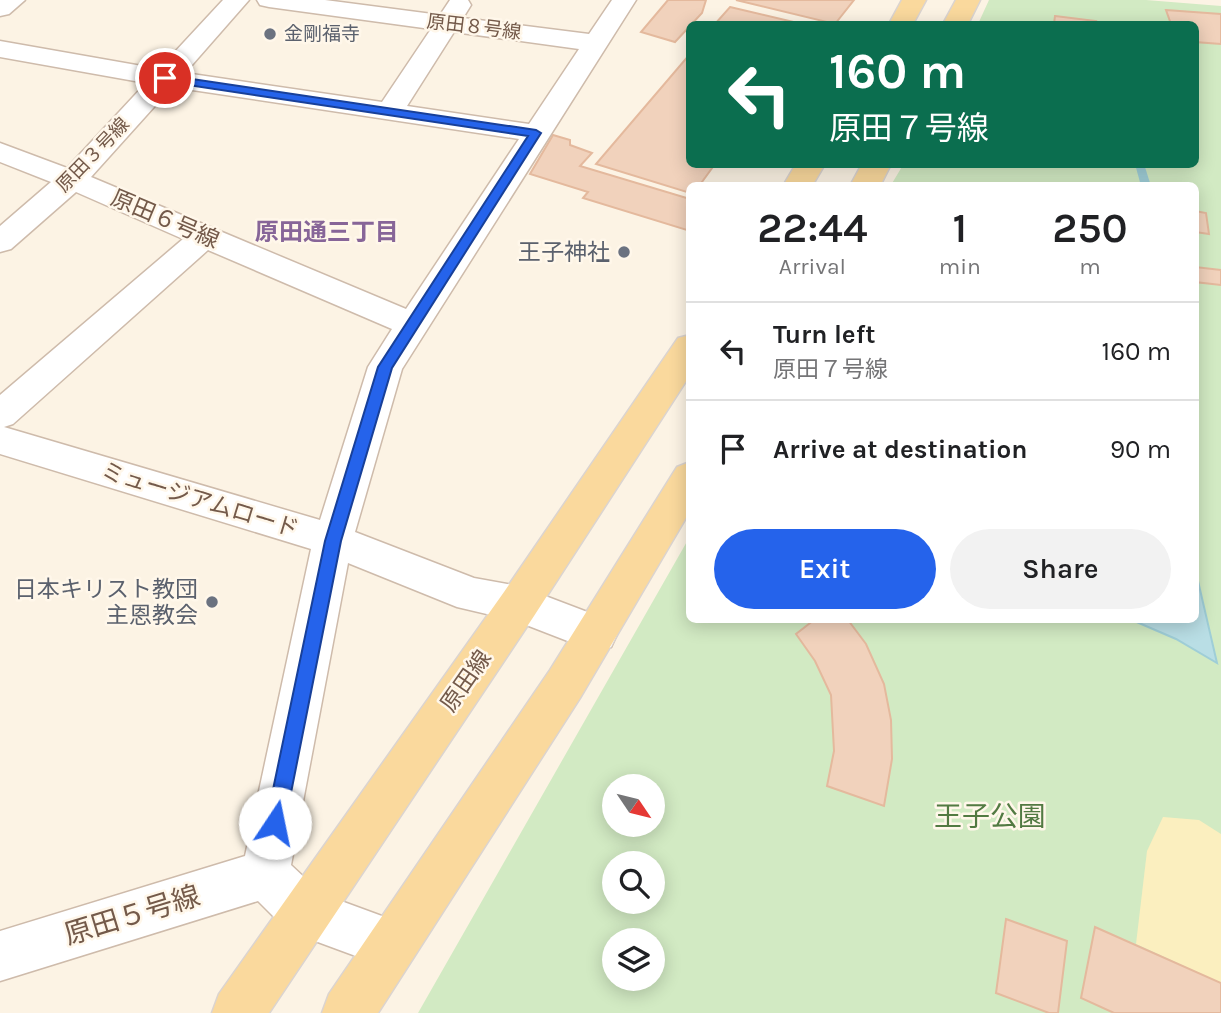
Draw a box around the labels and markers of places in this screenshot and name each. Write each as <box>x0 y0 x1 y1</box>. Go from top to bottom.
place label: 金剛福寺 <box>284 23 360 45</box>
marker: 金剛福寺 <box>262 26 278 42</box>
pin <box>135 48 195 108</box>
place label: 王子神社 <box>518 239 610 266</box>
marker: 王子神社 <box>616 244 632 260</box>
place label: 日本キリスト教団 主恩教会 <box>14 576 198 629</box>
marker: 日本キリスト教団 主恩教会 <box>204 594 220 610</box>

